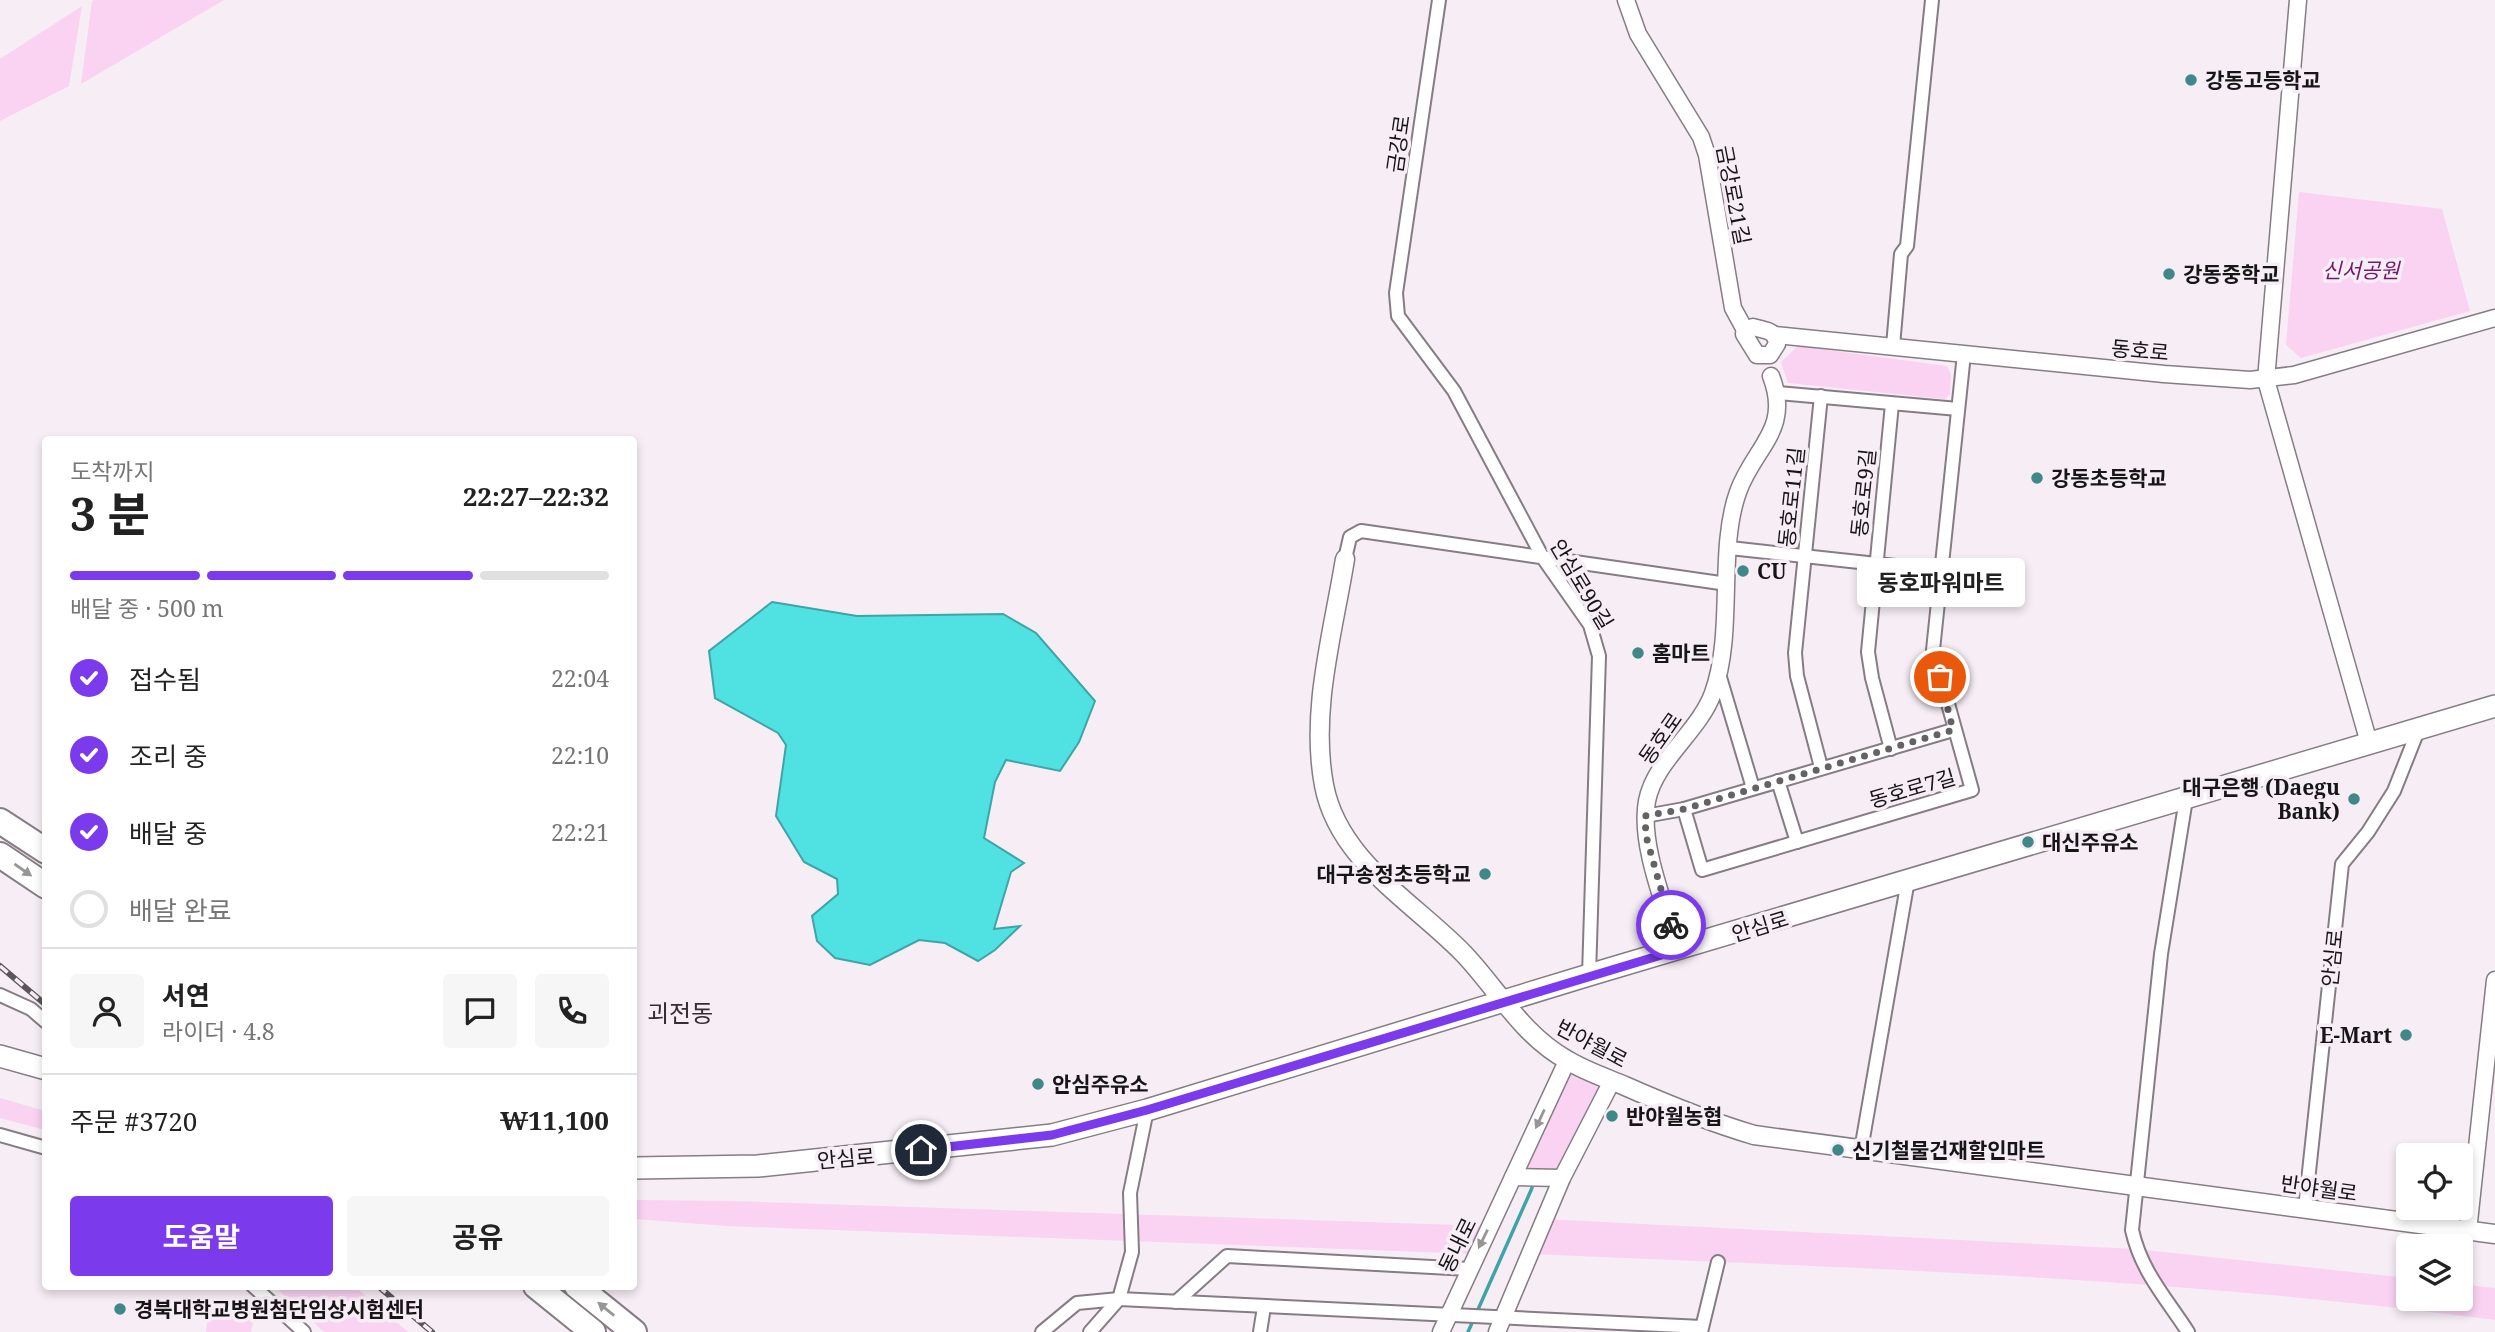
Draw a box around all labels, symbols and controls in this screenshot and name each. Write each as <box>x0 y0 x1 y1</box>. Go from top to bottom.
place label: 강동고등학교 <box>2205 66 2321 94</box>
marker: 강동고등학교 <box>2183 72 2199 88</box>
street label: 금강로 <box>1380 113 1416 175</box>
street label: 금강로21길 <box>1711 143 1757 247</box>
park label: 신서공원 <box>2322 256 2401 284</box>
place label: 강동중학교 <box>2183 260 2280 288</box>
marker: 강동중학교 <box>2161 266 2177 282</box>
street label: 동호로 <box>2110 334 2170 366</box>
street label: 동호로11길 <box>1772 445 1810 549</box>
street label: 동호로9길 <box>1844 447 1882 539</box>
text: 도착까지 <box>70 455 155 487</box>
place label: 강동초등학교 <box>2051 464 2167 492</box>
marker: 강동초등학교 <box>2029 470 2045 486</box>
text: 22:27–22:32 <box>463 478 609 514</box>
text: 3 분 <box>70 482 150 544</box>
street label: 안심로90길 <box>1544 534 1620 634</box>
place label: CU <box>1757 557 1787 585</box>
callout: 동호파워마트 <box>1856 558 2024 607</box>
marker: CU <box>1735 563 1751 579</box>
text: 동호파워마트 <box>1878 566 2004 598</box>
text: 배달 중 · 500 m <box>70 592 223 624</box>
place label: 홈마트 <box>1652 639 1710 667</box>
marker: 홈마트 <box>1630 645 1646 661</box>
pin <box>1910 647 1970 707</box>
icon: bag <box>1921 658 1959 696</box>
icon: check <box>70 659 108 697</box>
text: 접수됨 <box>129 661 201 697</box>
text: 22:04 <box>551 662 609 694</box>
street label: 동호로 <box>1632 706 1688 770</box>
icon: check <box>70 736 108 774</box>
text: 조리 중 <box>129 738 208 774</box>
text: 22:10 <box>551 739 609 771</box>
street label: 동호로7길 <box>1865 762 1959 814</box>
place label: 대구은행 (Daegu Bank) <box>2182 773 2340 825</box>
marker: 대구은행 (Daegu Bank) <box>2346 791 2362 807</box>
icon: check <box>70 813 108 851</box>
text: 배달 중 <box>129 815 208 851</box>
text: 22:21 <box>551 816 609 848</box>
place label: 대신주유소 <box>2042 828 2139 856</box>
marker: 대신주유소 <box>2020 834 2036 850</box>
place label: 대구송정초등학교 <box>1316 860 1471 888</box>
one-way arrow <box>14 863 32 877</box>
marker: 대구송정초등학교 <box>1477 866 1493 882</box>
courier <box>1636 890 1706 960</box>
text: 배달 완료 <box>129 892 231 928</box>
street label: 안심로 <box>1728 904 1792 948</box>
icon: bike <box>1652 906 1690 944</box>
street label: 안심로 <box>2315 928 2349 988</box>
button: person <box>70 974 144 1048</box>
button: chat <box>443 974 517 1048</box>
button: phone <box>535 974 609 1048</box>
text: 서연 <box>162 977 210 1013</box>
district label: 괴전동 <box>647 996 713 1029</box>
street label: 반야월로 <box>1551 1012 1633 1074</box>
text: 라이더 · 4.8 <box>162 1015 275 1047</box>
place label: E-Mart <box>2320 1021 2392 1049</box>
marker: E-Mart <box>2398 1027 2414 1043</box>
place label: 안심주유소 <box>1052 1070 1149 1098</box>
marker: 안심주유소 <box>1030 1076 1046 1092</box>
text: ₩11,100 <box>500 1102 609 1138</box>
place label: 반야월농협 <box>1626 1102 1723 1130</box>
text: 주문 #3720 <box>70 1103 197 1139</box>
marker: 반야월농협 <box>1604 1108 1620 1124</box>
one-way arrow <box>1534 1109 1546 1129</box>
pin <box>891 1120 951 1180</box>
icon: home <box>902 1131 940 1169</box>
place label: 신기철물건재할인마트 <box>1852 1136 2045 1164</box>
street label: 안심로 <box>816 1142 876 1174</box>
marker: 신기철물건재할인마트 <box>1830 1142 1846 1158</box>
map controls <box>2396 1143 2473 1311</box>
button: locate <box>2396 1143 2473 1220</box>
street label: 반야월로 <box>2279 1169 2359 1207</box>
button: 도움말 <box>70 1196 333 1276</box>
button: 공유 <box>347 1196 609 1276</box>
street label: 동내로 <box>1432 1213 1482 1277</box>
one-way arrow <box>1478 1229 1489 1249</box>
button: layers <box>2396 1234 2473 1311</box>
place label: 경북대학교병원첨단임상시험센터 <box>134 1295 424 1323</box>
marker: 경북대학교병원첨단임상시험센터 <box>112 1301 128 1317</box>
one-way arrow <box>597 1302 614 1317</box>

